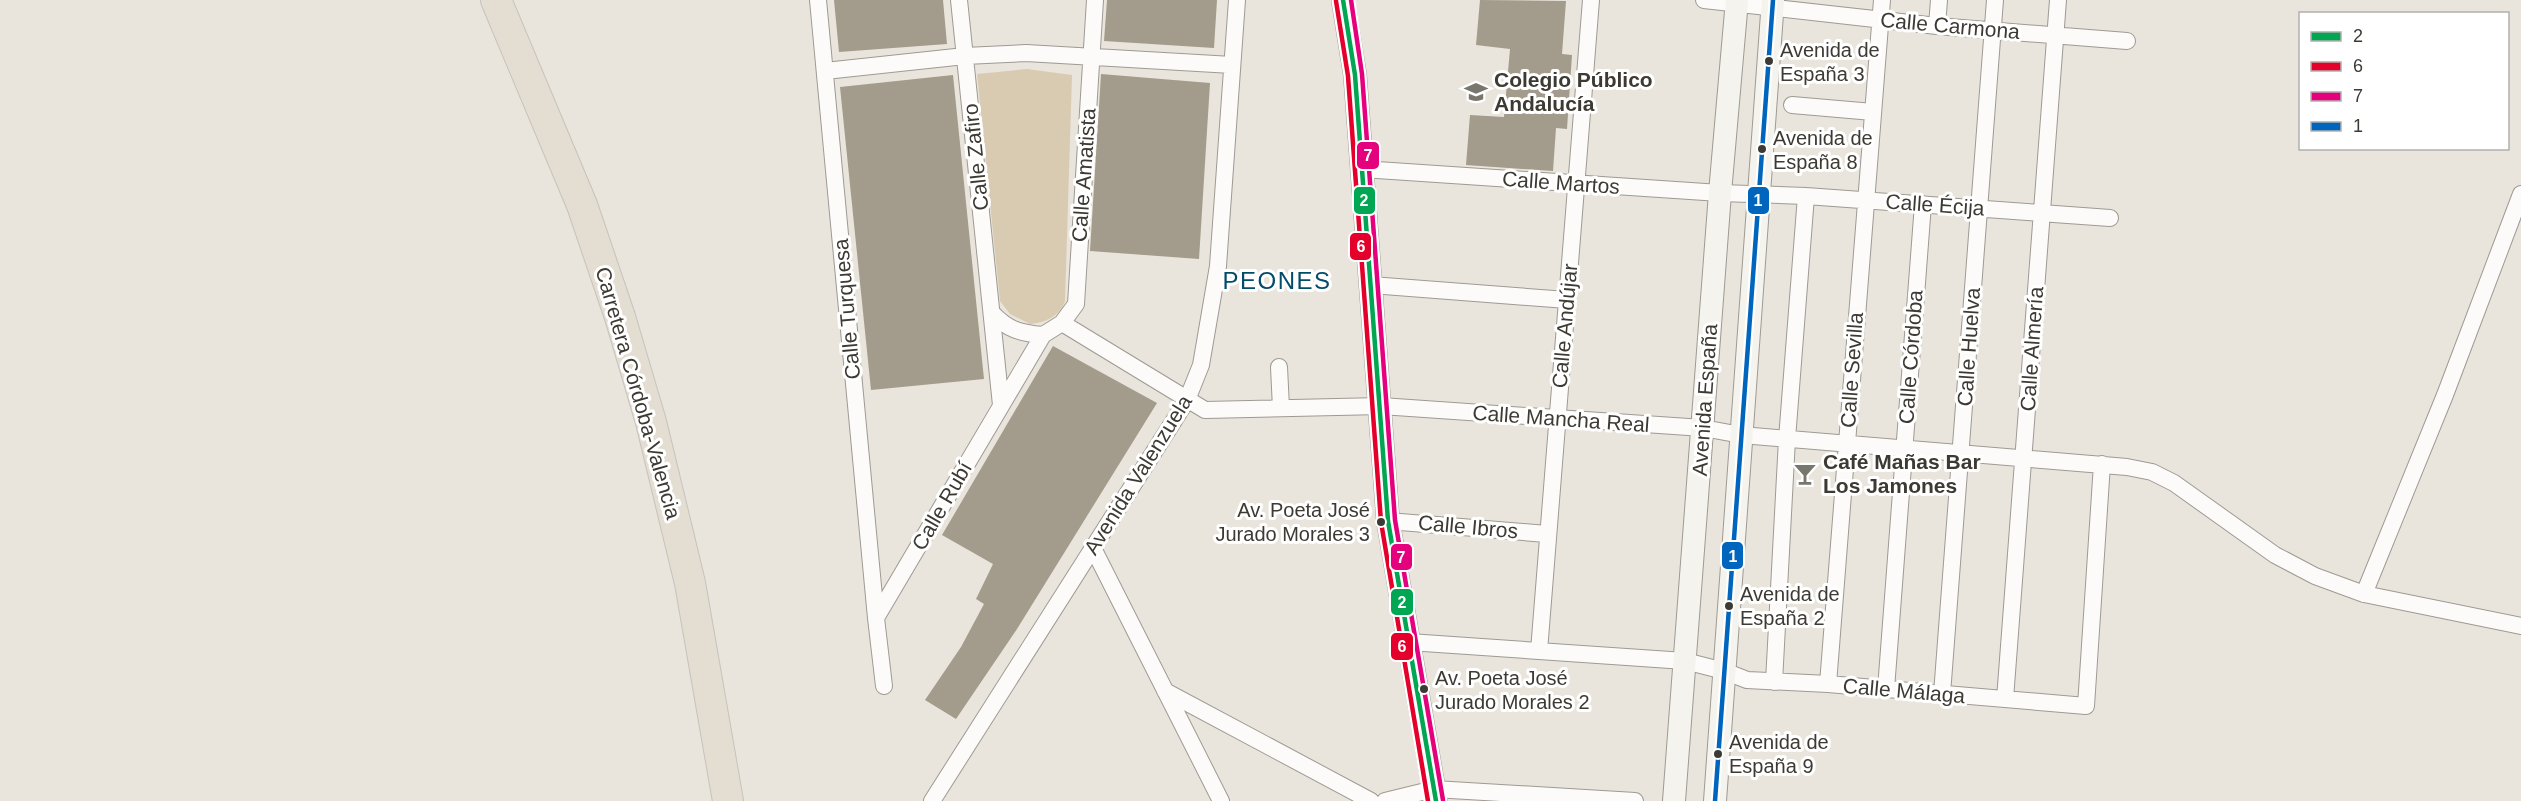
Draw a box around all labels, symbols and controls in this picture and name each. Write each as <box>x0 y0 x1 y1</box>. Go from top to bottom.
street label: Calle Carmona <box>1879 8 2021 43</box>
legend <box>2299 12 2509 150</box>
text: 2 <box>2353 26 2363 46</box>
place label: Avenida de España 3 <box>1780 39 1880 85</box>
marker: Avenida de España 3 <box>1763 55 1775 67</box>
text: 6 <box>2353 56 2363 76</box>
place label: Colegio Público Andalucía <box>1494 68 1653 115</box>
school or university icon: Colegio Público Andalucía <box>1463 79 1489 105</box>
text: 7 <box>2353 86 2363 106</box>
street label: Calle Zafiro <box>958 102 993 212</box>
street label: Calle Amatista <box>1067 107 1100 243</box>
text: 1 <box>2353 116 2363 136</box>
place label: Avenida de España 8 <box>1773 127 1873 173</box>
line badge: 7 <box>1356 141 1380 170</box>
marker: Avenida de España 8 <box>1756 143 1768 155</box>
text: 7 <box>1364 147 1373 164</box>
street label: Calle Martos <box>1501 167 1621 198</box>
line badge: 2 <box>1353 186 1376 215</box>
line badge: 1 <box>1747 186 1770 215</box>
street label: Calle Écija <box>1885 190 1986 219</box>
text: 2 <box>1360 192 1369 209</box>
text: 1 <box>1754 192 1763 209</box>
line badge: 6 <box>1349 232 1372 261</box>
street label: Calle Turquesa <box>829 237 864 380</box>
text: 6 <box>1357 238 1366 255</box>
street label: Calle Andújar <box>1548 263 1581 389</box>
street label: Carretera Córdoba-Valencia <box>591 264 686 522</box>
district label: PEONES <box>1222 267 1332 294</box>
street label: Calle Huelva <box>1953 286 1984 407</box>
street label: Calle Almería <box>2016 286 2047 412</box>
street label: Calle Córdoba <box>1894 289 1927 425</box>
street label: Calle Sevilla <box>1836 311 1867 428</box>
street label: Avenida España <box>1688 323 1721 477</box>
street label: Avenida Valenzuela <box>1079 390 1196 559</box>
street label: Calle Mancha Real <box>1472 401 1650 436</box>
place label: Café Mañas Bar Los Jamones <box>1823 450 1981 497</box>
street label: Calle Rubí <box>907 457 976 554</box>
bar icon: Café Mañas Bar Los Jamones <box>1792 461 1818 487</box>
place label: Av. Poeta José Jurado Morales 3 <box>1215 499 1370 545</box>
street label: Calle Ibros <box>1417 511 1519 542</box>
marker: Av. Poeta José Jurado Morales 3 <box>1375 516 1387 528</box>
line badge: 1 <box>1721 541 1744 570</box>
line badge: 7 <box>1390 543 1413 571</box>
text: 1 <box>1729 548 1738 565</box>
text: 7 <box>1397 549 1406 566</box>
place label: Avenida de España 2 <box>1740 583 1840 629</box>
line badge: 2 <box>1390 588 1414 616</box>
text: 2 <box>1398 594 1407 611</box>
marker: Avenida de España 2 <box>1723 600 1735 612</box>
line badge: 6 <box>1390 632 1414 661</box>
text: 6 <box>1398 638 1407 655</box>
place label: Av. Poeta José Jurado Morales 2 <box>1435 667 1590 713</box>
street label: Calle Málaga <box>1842 674 1966 707</box>
marker: Av. Poeta José Jurado Morales 2 <box>1418 683 1430 695</box>
place label: Avenida de España 9 <box>1729 731 1829 777</box>
marker: Avenida de España 9 <box>1712 748 1724 760</box>

